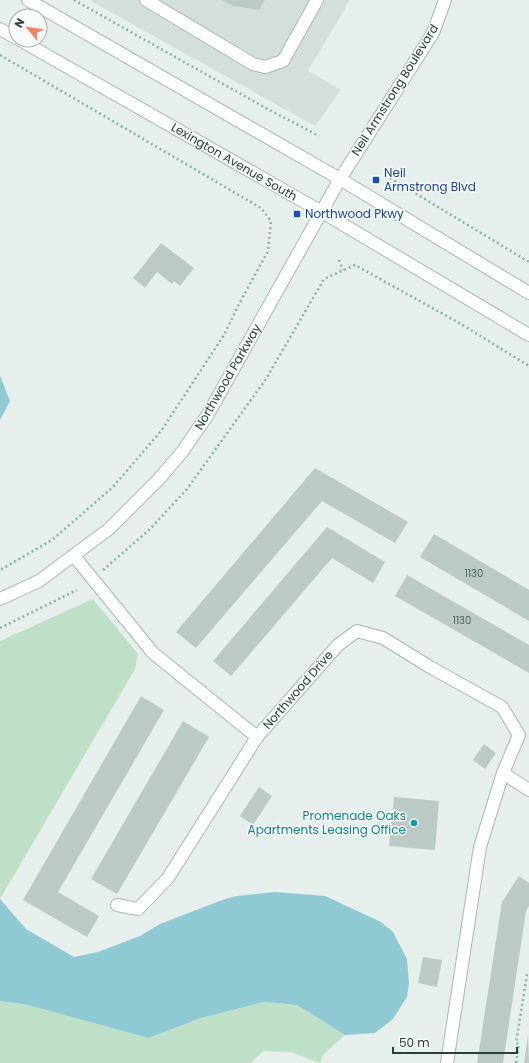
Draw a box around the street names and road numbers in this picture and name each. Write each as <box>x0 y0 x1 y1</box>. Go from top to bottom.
street label: Neil Armstrong Boulevard <box>347 21 442 159</box>
street label: Lexington Avenue South <box>168 119 300 205</box>
street label: Northwood Parkway <box>190 321 265 433</box>
street label: Northwood Drive <box>259 647 337 733</box>

